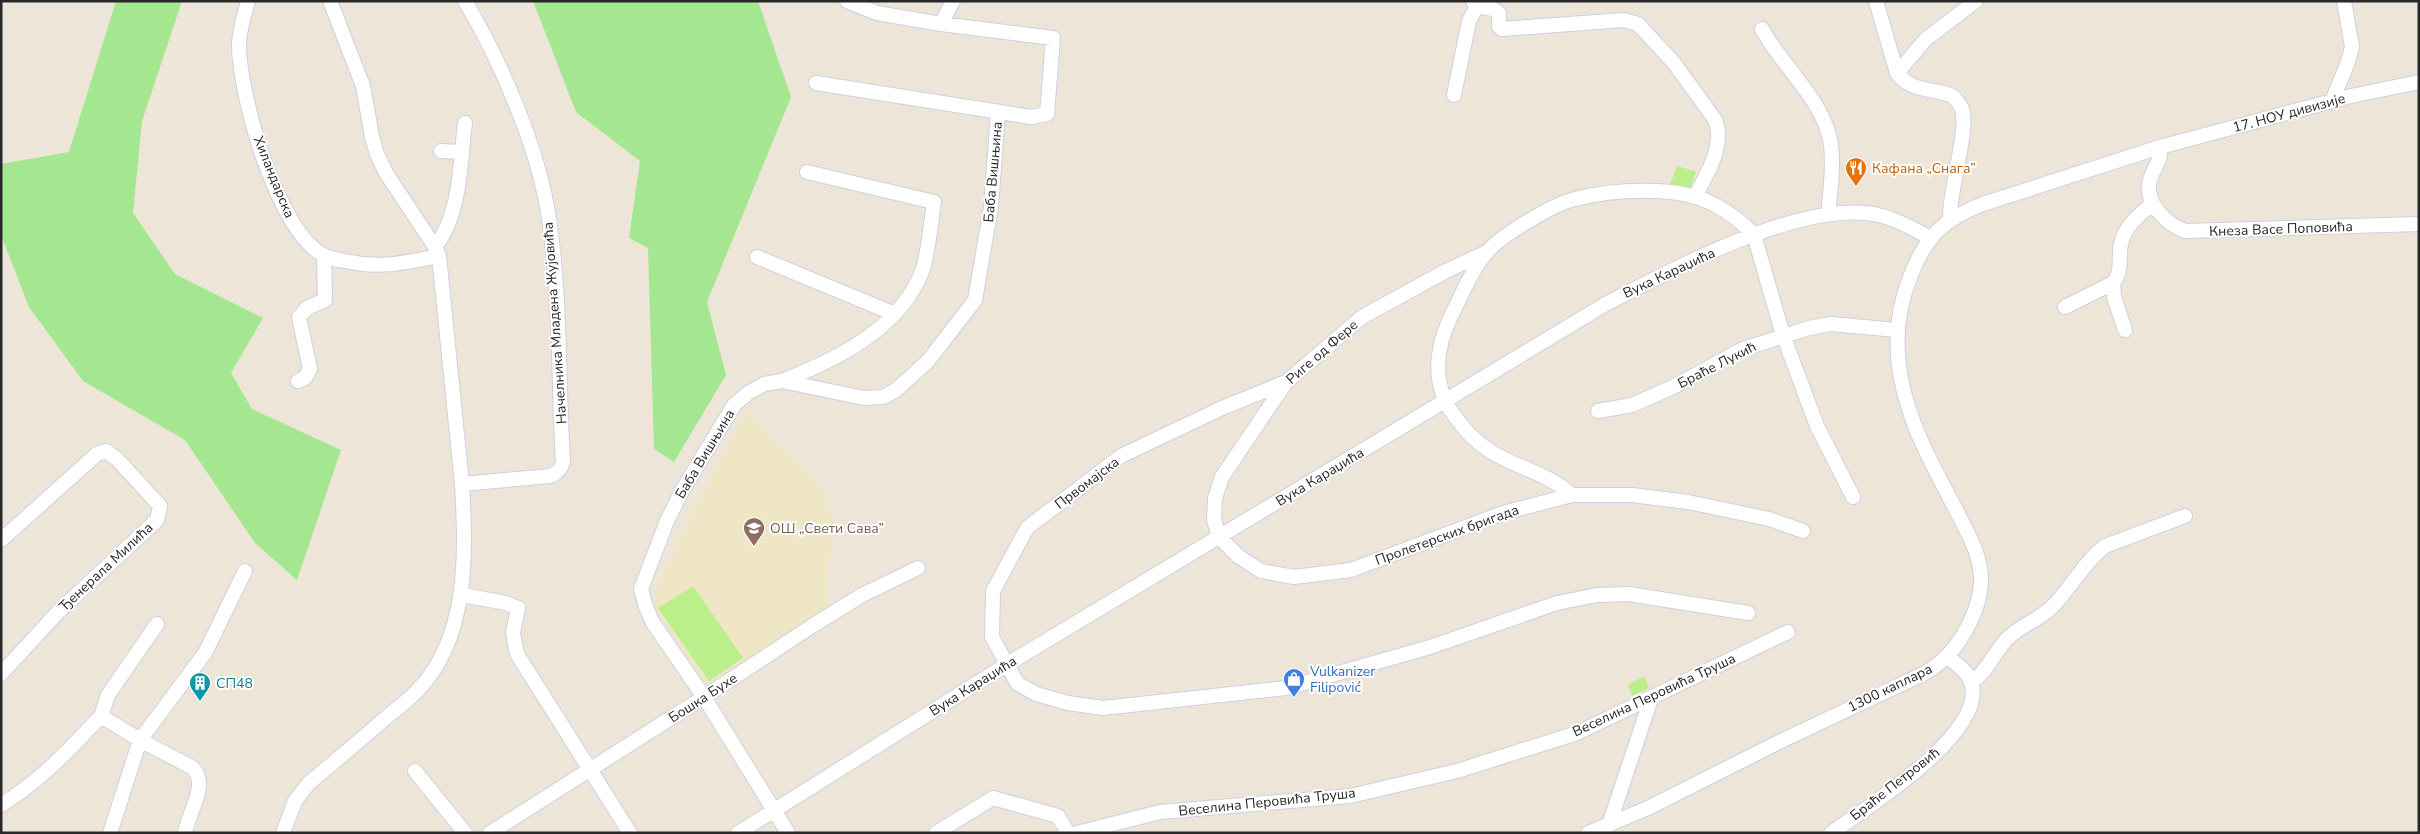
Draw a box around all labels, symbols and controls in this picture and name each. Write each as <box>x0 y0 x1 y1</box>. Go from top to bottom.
street label: 17. НОУ дивизије <box>2231 89 2347 137</box>
street label: Баба Вишњина <box>979 121 1007 223</box>
street label: Хиландарска <box>249 133 299 221</box>
restaurant icon: Кафана „Снага” <box>1844 156 1868 187</box>
place label: Кафана „Снага” <box>1872 159 1976 178</box>
street label: Кнеза Васе Поповића <box>2209 217 2353 241</box>
street label: Начелника Младена Жујовића <box>538 221 572 425</box>
street label: Вука Караџића <box>1620 243 1718 303</box>
street label: Риге од Фере <box>1282 316 1362 388</box>
street label: Браће Лукић <box>1674 337 1760 393</box>
street label: Баба Вишњина <box>671 406 739 502</box>
street label: Вука Караџића <box>1272 443 1368 511</box>
street label: Првомајска <box>1051 452 1123 514</box>
street label: Пролетерских бригада <box>1373 500 1521 570</box>
school or university icon: ОШ „Свети Сава” <box>742 516 766 547</box>
street label: Ђенерала Милића <box>55 518 157 616</box>
place label: ОШ „Свети Сава” <box>770 519 884 538</box>
street label: Веселина Перовића Труша <box>1569 649 1739 741</box>
street label: Вука Караџића <box>926 652 1020 720</box>
street label: 1300 каплара <box>1845 659 1935 717</box>
place label: Vulkanizer Filipović <box>1309 662 1375 697</box>
shop icon: Vulkanizer Filipović <box>1282 667 1306 698</box>
street label: Бошка Бухе <box>665 669 741 727</box>
building icon: СП48 <box>188 671 212 702</box>
place label: СП48 <box>216 674 253 693</box>
street label: Браће Петровић <box>1846 743 1944 825</box>
street label: Веселина Перовића Труша <box>1178 783 1356 821</box>

